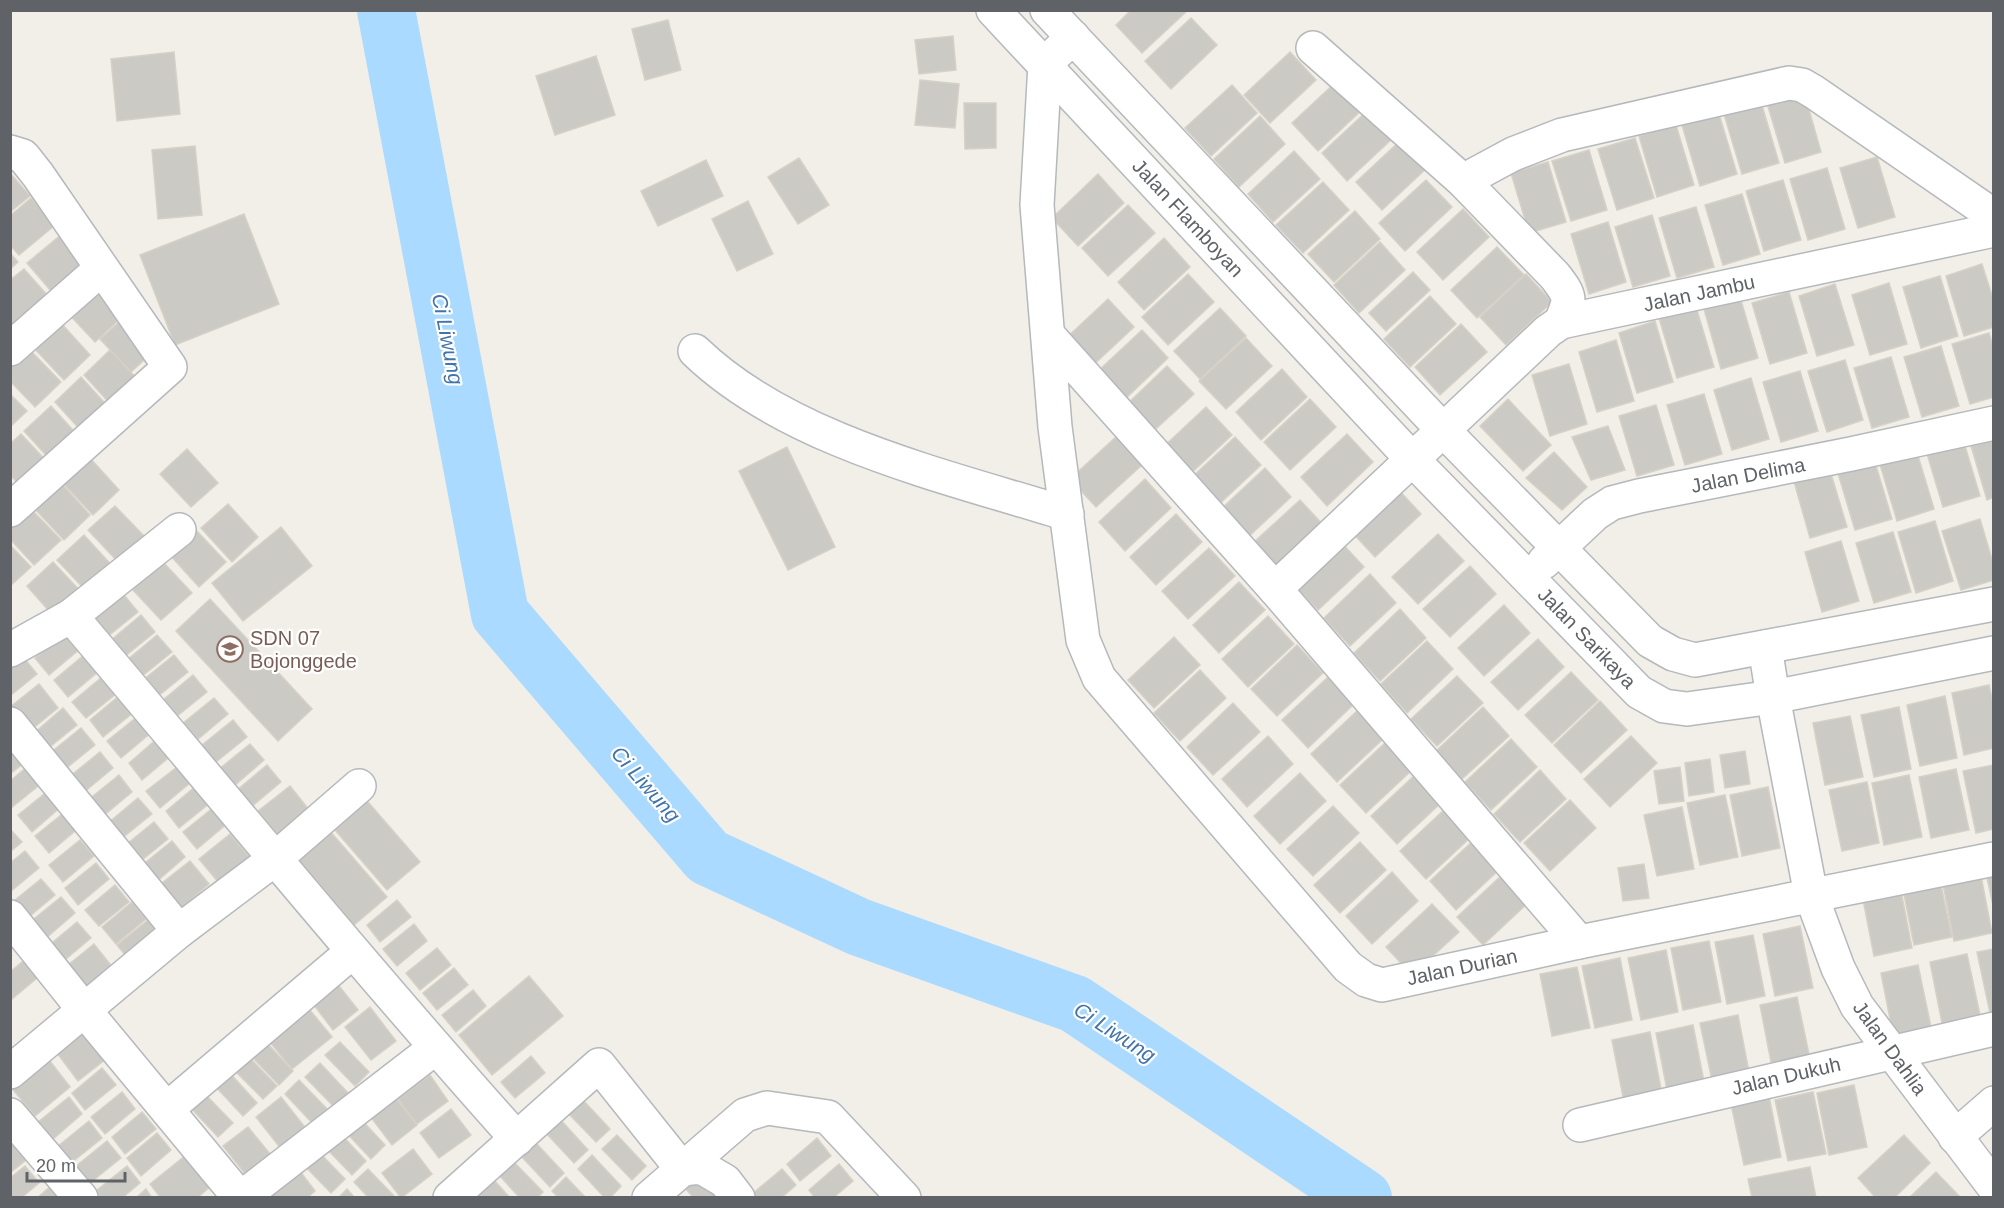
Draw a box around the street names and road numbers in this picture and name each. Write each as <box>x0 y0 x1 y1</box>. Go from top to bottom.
street label: Jalan Flamboyan <box>1128 155 1248 281</box>
street label: Jalan Jambu <box>1641 270 1757 316</box>
street label: Jalan Delima <box>1689 453 1808 497</box>
street label: Jalan Sarikaya <box>1534 583 1641 693</box>
street label: Jalan Durian <box>1405 945 1519 989</box>
street label: Jalan Dahlia <box>1849 997 1932 1100</box>
street label: Jalan Dukuh <box>1729 1053 1843 1099</box>

